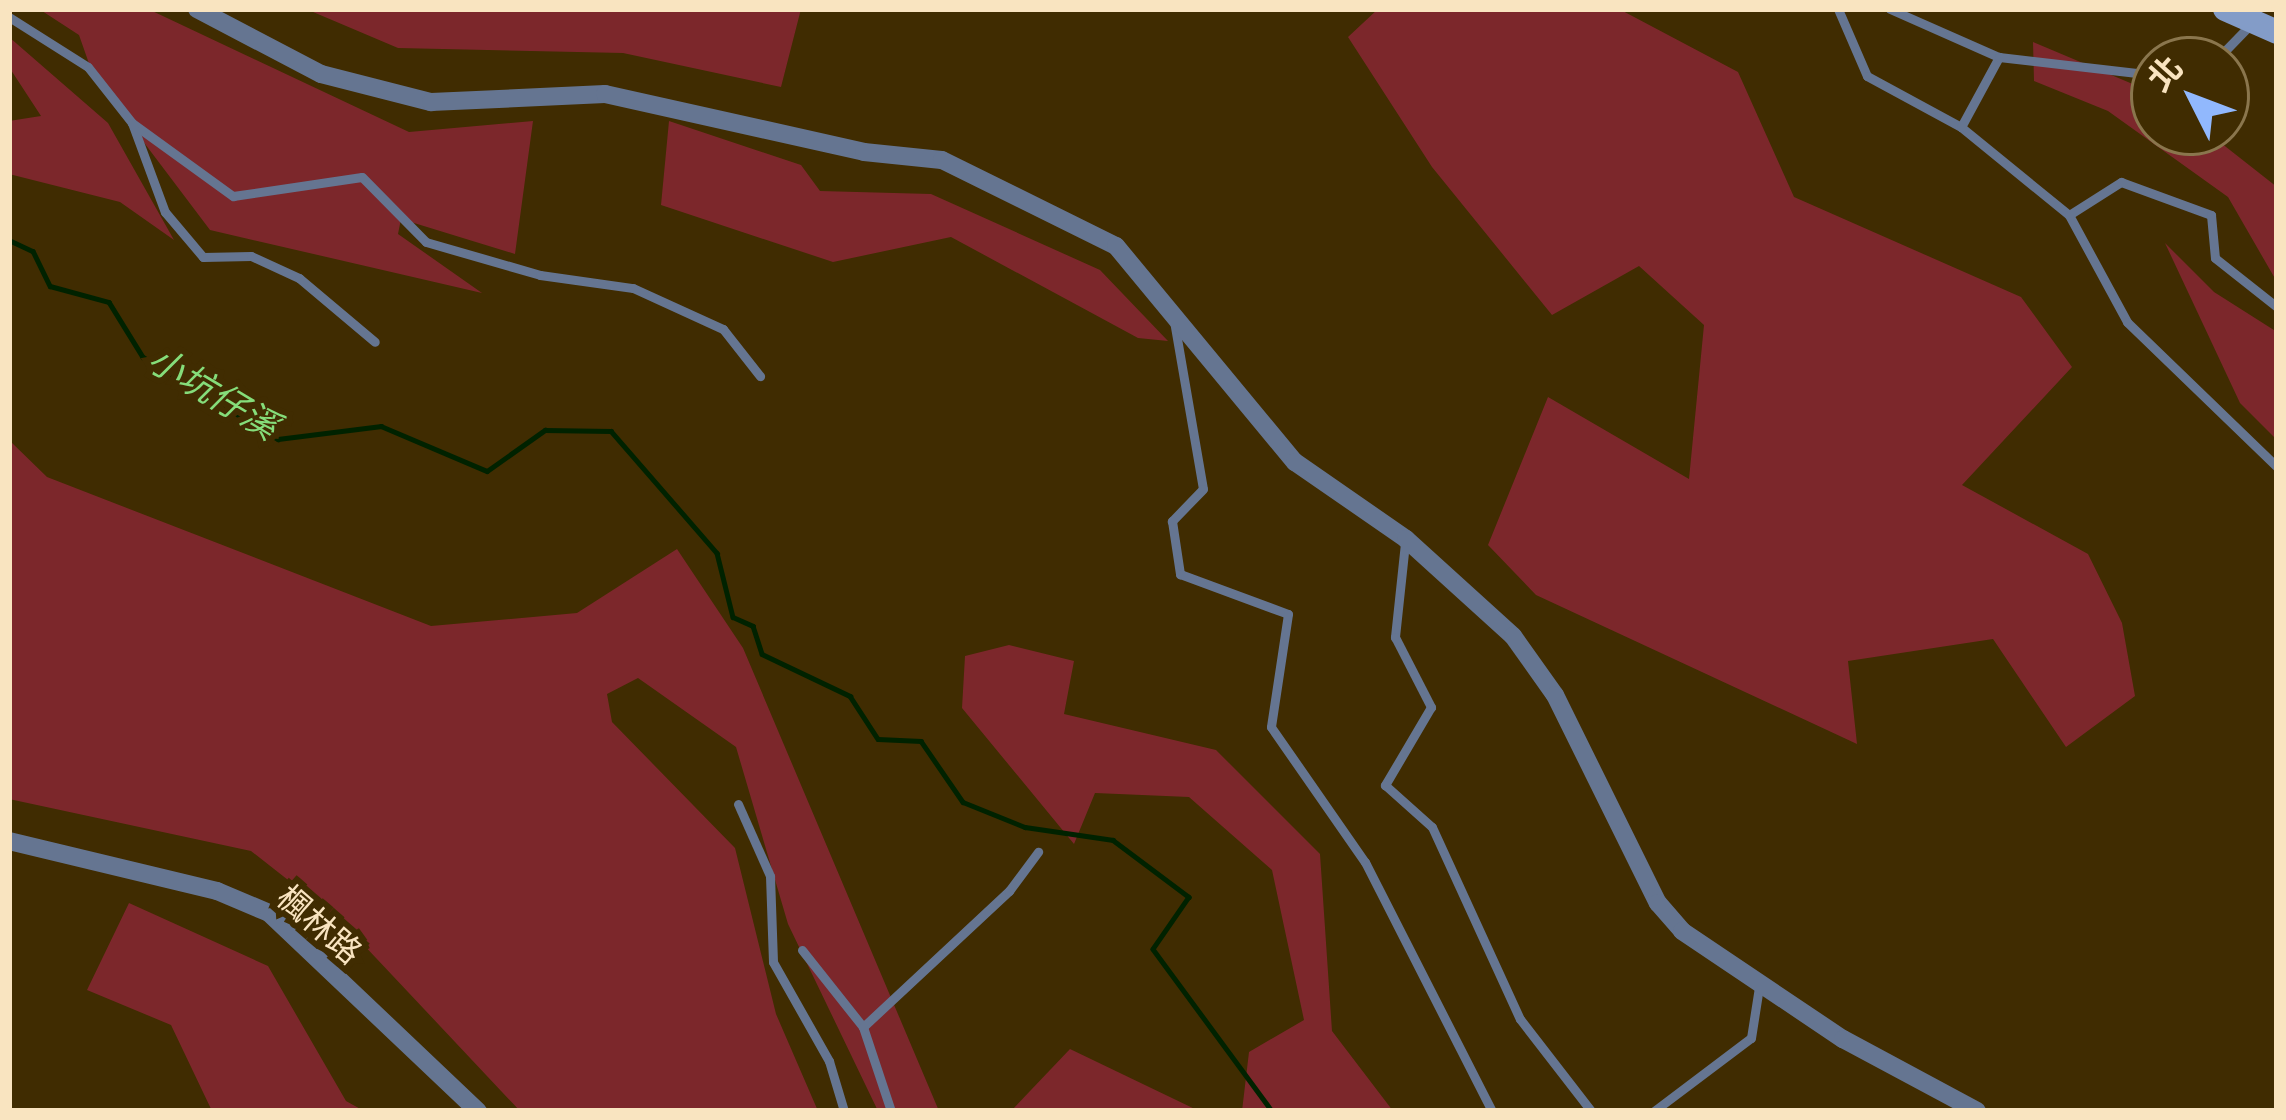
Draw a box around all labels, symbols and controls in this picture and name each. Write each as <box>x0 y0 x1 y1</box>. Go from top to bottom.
north arrow <box>2130 36 2250 156</box>
text: 北 <box>2137 46 2193 101</box>
water label: 小坑仔溪 <box>140 337 286 449</box>
street label: 楓林路 <box>269 878 369 972</box>

